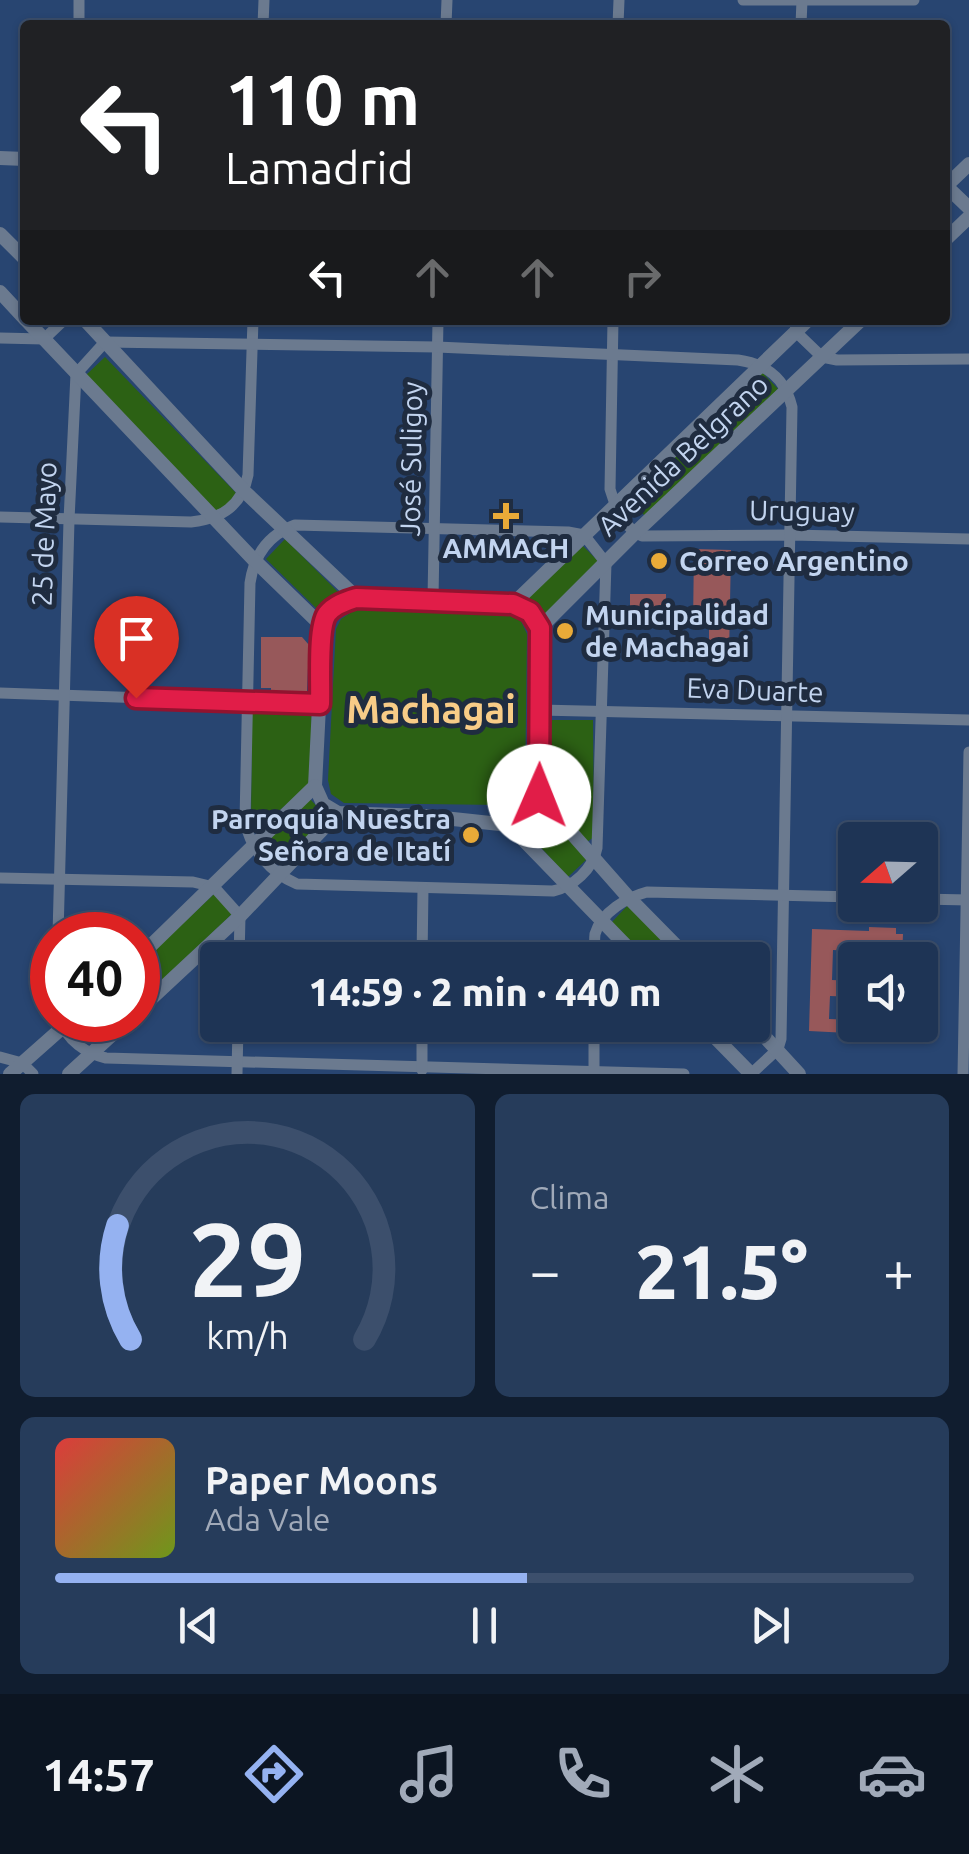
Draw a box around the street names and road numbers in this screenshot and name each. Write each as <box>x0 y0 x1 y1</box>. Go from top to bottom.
street label: Avenida Belgrano <box>591 368 774 541</box>
street label: José Suligoy <box>394 381 427 537</box>
street label: 25 de Mayo <box>25 461 62 607</box>
street label: Uruguay <box>749 494 855 527</box>
street label: Eva Duarte <box>686 672 824 707</box>

